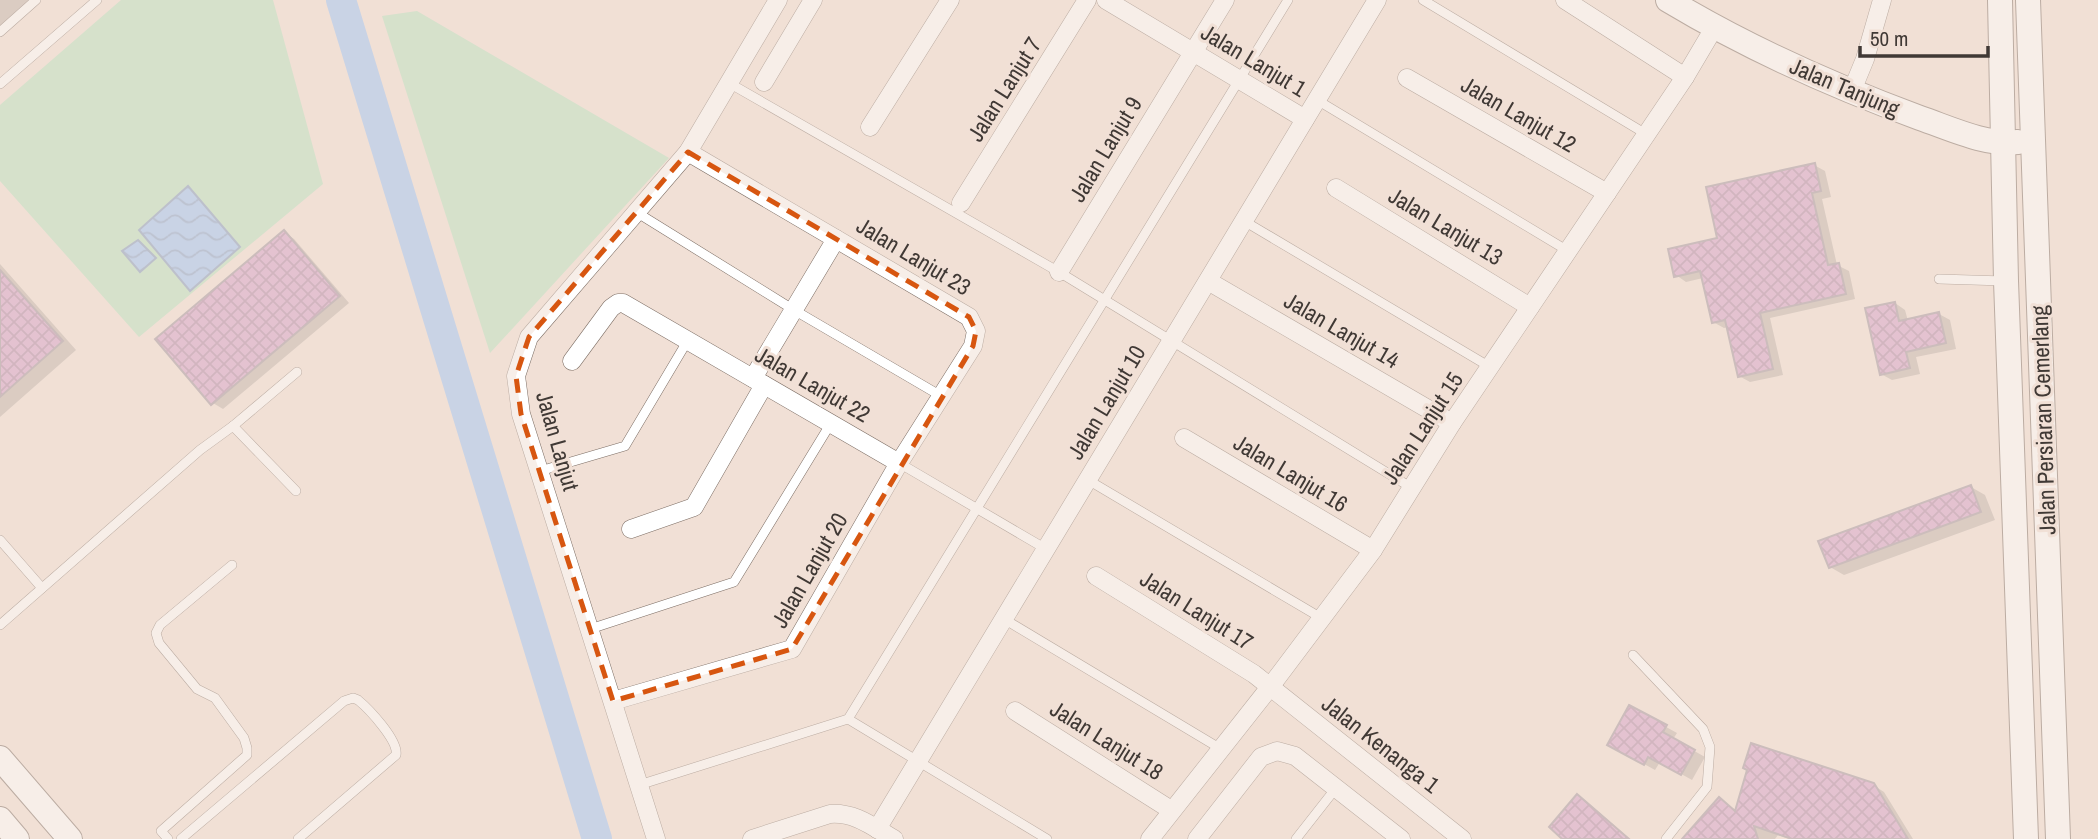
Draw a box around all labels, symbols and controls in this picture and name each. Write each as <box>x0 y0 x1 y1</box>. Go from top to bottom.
scale bar <box>1860 14 1988 58</box>
street label: Jalan Lanjut 1 <box>1196 16 1313 104</box>
text: 50 m <box>1870 24 1908 53</box>
street label: Jalan Lanjut 7 <box>960 31 1048 147</box>
street label: Jalan Tanjung <box>1785 50 1905 124</box>
street label: Jalan Lanjut 12 <box>1456 69 1582 159</box>
street label: Jalan Lanjut 9 <box>1061 91 1149 207</box>
street label: Jalan Lanjut 13 <box>1383 180 1509 272</box>
street label: Jalan Lanjut 23 <box>851 210 977 302</box>
street label: Jalan Lanjut 14 <box>1279 285 1406 376</box>
street label: Jalan Persiaran Cemerlang <box>2023 304 2062 535</box>
street label: Jalan Lanjut 22 <box>750 339 876 429</box>
street label: Jalan Lanjut 10 <box>1060 339 1152 465</box>
street label: Jalan Lanjut 15 <box>1374 366 1470 490</box>
street label: Jalan Lanjut <box>529 388 587 494</box>
street label: Jalan Lanjut 16 <box>1228 427 1354 519</box>
street label: Jalan Lanjut 20 <box>764 507 854 633</box>
street label: Jalan Lanjut 17 <box>1135 563 1259 657</box>
street label: Jalan Kenanga 1 <box>1316 688 1447 800</box>
street label: Jalan Lanjut 18 <box>1045 693 1169 787</box>

